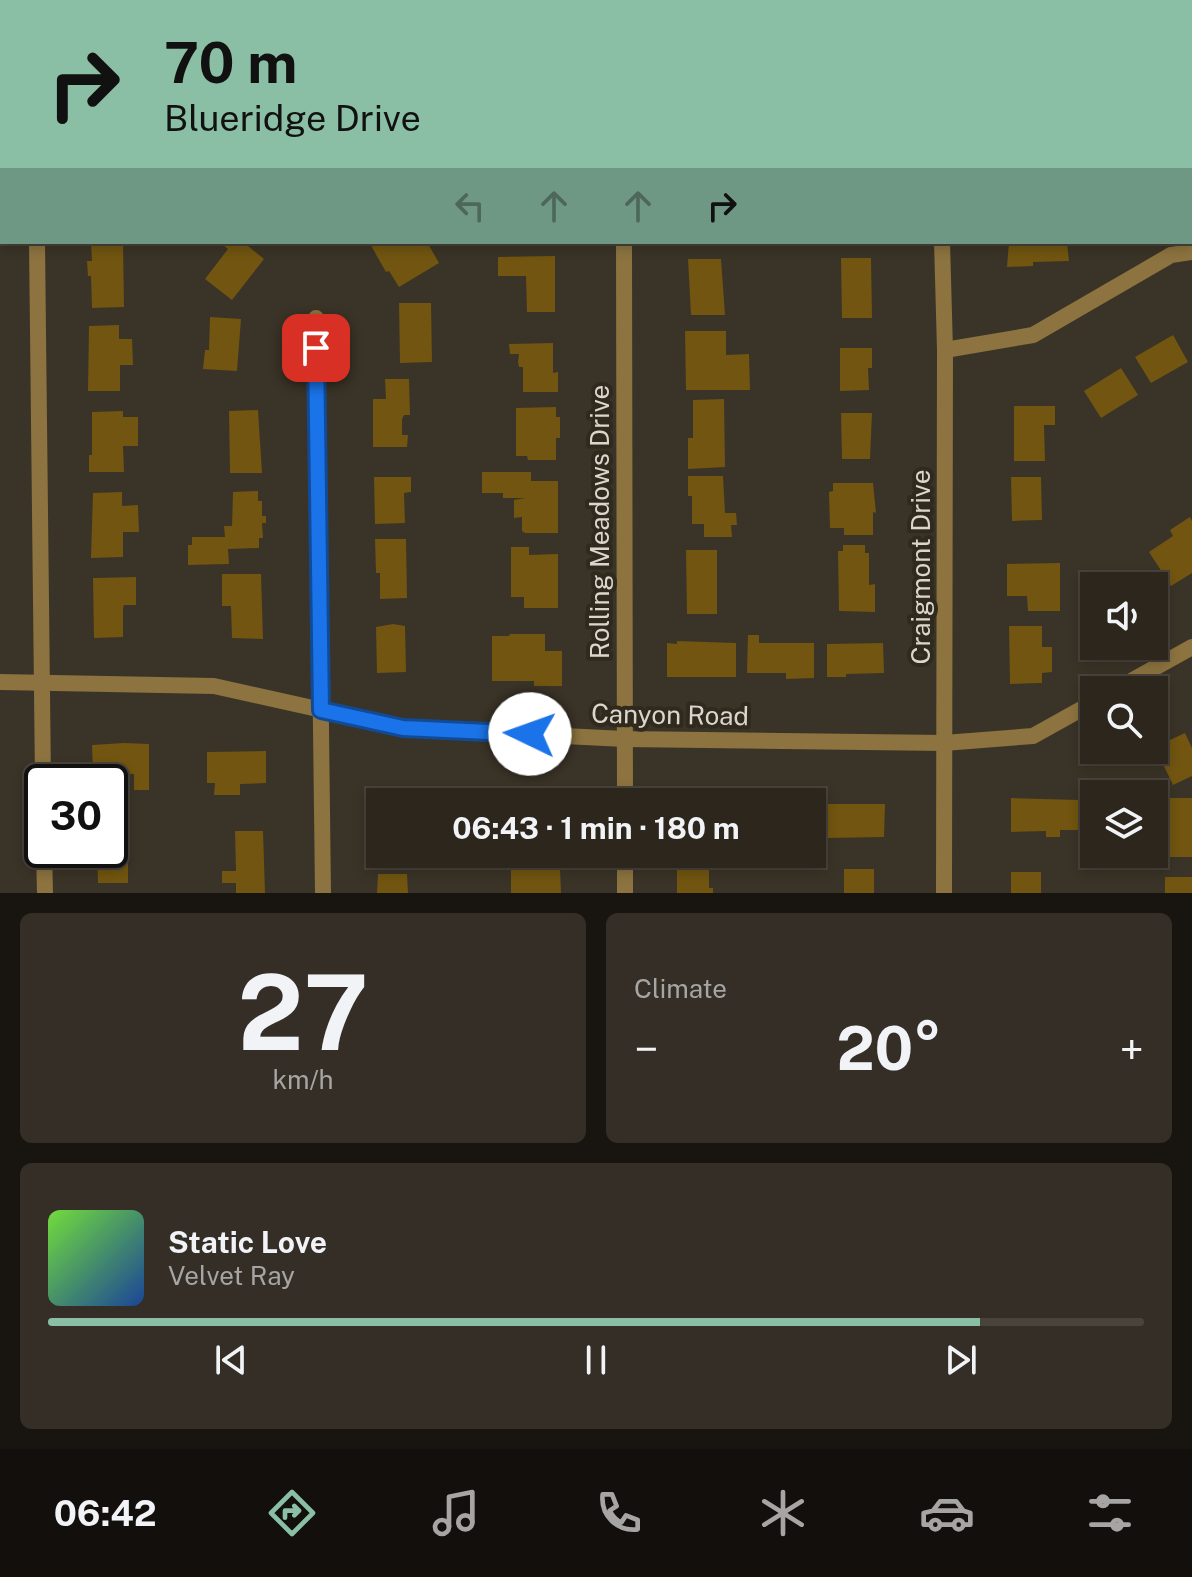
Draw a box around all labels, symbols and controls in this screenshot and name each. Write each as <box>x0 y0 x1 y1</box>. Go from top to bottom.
text: 70 m <box>164 30 297 96</box>
icon: right <box>32 32 136 136</box>
text: Blueridge Drive <box>164 97 421 139</box>
icon: left <box>448 184 492 228</box>
icon: ahead <box>532 184 576 228</box>
icon: ahead <box>616 184 660 228</box>
icon: right <box>700 184 744 228</box>
pin <box>282 314 350 382</box>
icon: arrive <box>294 326 338 370</box>
street label: Rolling Meadows Drive <box>584 385 615 659</box>
street label: Craigmont Drive <box>905 470 936 664</box>
map controls <box>1080 572 1168 868</box>
button: sound <box>1080 572 1168 660</box>
button: search <box>1080 676 1168 764</box>
position arrow <box>488 692 572 776</box>
street label: Canyon Road <box>591 698 749 731</box>
speed limit sign: 30 <box>24 764 128 868</box>
button: layers <box>1080 780 1168 868</box>
text: 06:43 · 1 min · 180 m <box>452 810 740 846</box>
text: 27 <box>237 951 369 1073</box>
text: Climate <box>634 973 727 1004</box>
text: 20° <box>836 1013 942 1084</box>
text: − <box>634 1023 658 1075</box>
text: + <box>1120 1023 1144 1075</box>
text: km/h <box>272 1064 334 1095</box>
text: Static Love <box>168 1224 327 1260</box>
text: Velvet Ray <box>168 1260 295 1291</box>
icon: previous <box>209 1338 253 1382</box>
icon: pause <box>574 1338 618 1382</box>
icon: next <box>939 1338 983 1382</box>
icon: directions <box>264 1485 320 1541</box>
icon: music <box>428 1485 484 1541</box>
icon: phone <box>591 1485 647 1541</box>
icon: climate <box>755 1485 811 1541</box>
icon: car <box>919 1485 975 1541</box>
icon: filters <box>1082 1485 1138 1541</box>
text: 06:42 <box>54 1492 157 1534</box>

